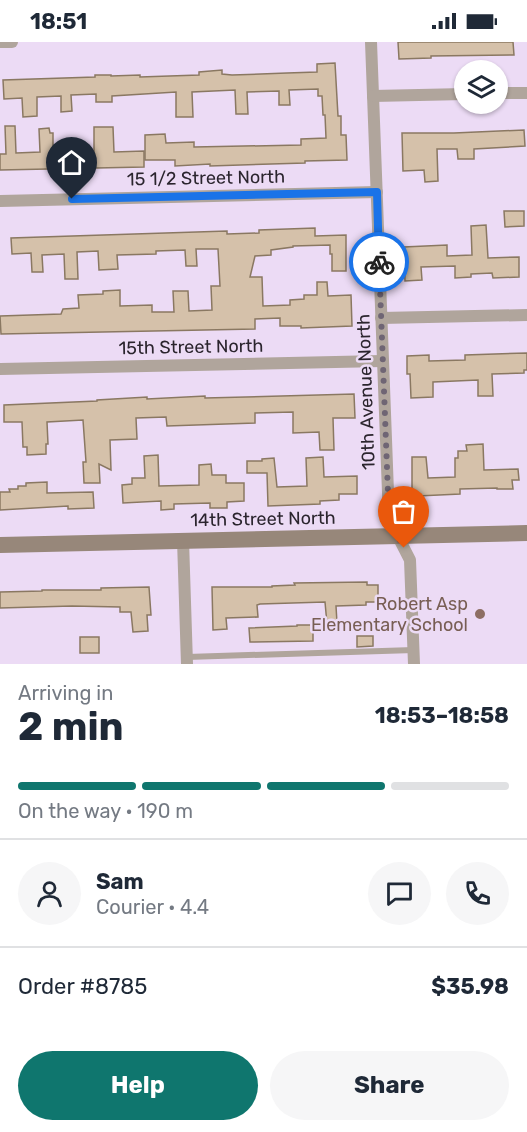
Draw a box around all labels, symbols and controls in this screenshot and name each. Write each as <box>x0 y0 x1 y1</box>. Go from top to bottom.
text: 18:51 <box>30 8 87 35</box>
map controls <box>454 60 508 114</box>
button: layers <box>454 60 508 114</box>
pin <box>46 137 97 199</box>
icon: home <box>55 146 88 179</box>
street label: 15 1/2 Street North <box>127 166 285 190</box>
courier <box>349 232 409 292</box>
icon: bike <box>363 246 396 279</box>
street label: 10th Avenue North <box>352 314 380 470</box>
street label: 15th Street North <box>118 335 264 359</box>
pin <box>378 486 429 548</box>
icon: bag <box>387 495 420 528</box>
street label: 14th Street North <box>190 507 336 531</box>
place label: Robert Asp Elementary School <box>311 593 468 636</box>
marker: Robert Asp Elementary School <box>473 607 487 621</box>
text: Arriving in <box>18 681 113 705</box>
text: 18:53–18:58 <box>375 702 509 729</box>
text: 2 min <box>18 704 124 750</box>
text: On the way · 190 m <box>18 799 193 823</box>
button: person <box>18 862 81 925</box>
button: chat <box>368 862 431 925</box>
button: phone <box>446 862 509 925</box>
text: Sam <box>96 868 144 895</box>
text: Courier · 4.4 <box>96 895 209 919</box>
text: Order #8785 <box>18 973 147 1000</box>
text: $35.98 <box>431 973 509 1000</box>
button: Help <box>18 1051 258 1120</box>
button: Share <box>270 1051 509 1120</box>

